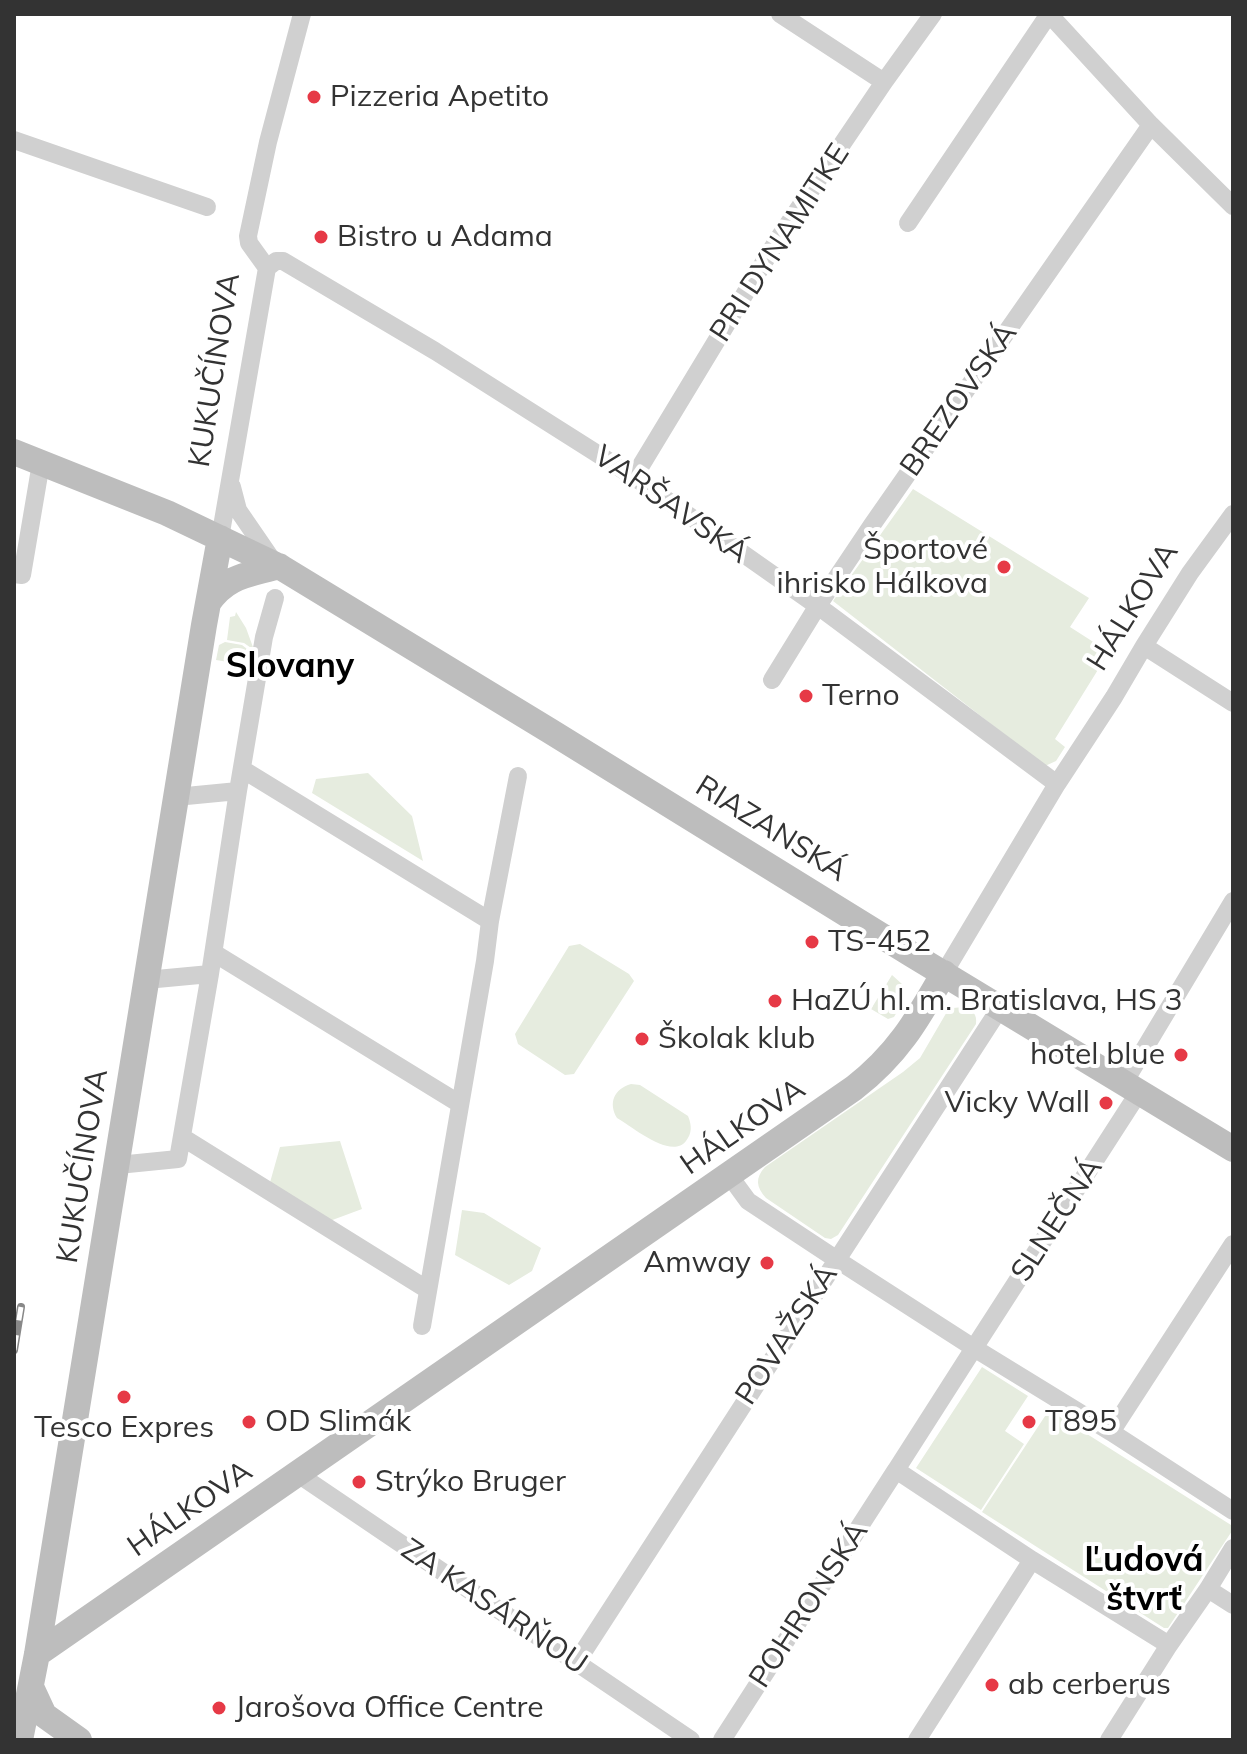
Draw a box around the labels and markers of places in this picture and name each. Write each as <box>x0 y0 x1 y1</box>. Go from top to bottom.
place label: Pizzeria Apetito <box>330 79 549 115</box>
marker: Pizzeria Apetito <box>305 88 323 106</box>
place label: Bistro u Adama <box>337 219 553 255</box>
marker: Bistro u Adama <box>312 228 330 246</box>
place label: Športové ihrisko Hálkova <box>777 532 988 602</box>
marker: Športové ihrisko Hálkova <box>995 558 1013 576</box>
place label: Terno <box>822 678 900 714</box>
marker: Terno <box>797 687 815 705</box>
place label: TS-452 <box>828 924 931 960</box>
marker: TS-452 <box>803 933 821 951</box>
place label: HaZÚ hl. m. Bratislava, HS 3 <box>791 983 1182 1019</box>
marker: HaZÚ hl. m. Bratislava, HS 3 <box>766 992 784 1010</box>
place label: Školak klub <box>658 1021 815 1057</box>
marker: Školak klub <box>633 1030 651 1048</box>
place label: hotel blue <box>1030 1037 1165 1073</box>
marker: hotel blue <box>1172 1046 1190 1064</box>
place label: Vicky Wall <box>944 1085 1090 1121</box>
marker: Vicky Wall <box>1097 1094 1115 1112</box>
place label: Amway <box>643 1245 751 1281</box>
marker: Amway <box>758 1254 776 1272</box>
marker: Tesco Expres <box>115 1388 133 1406</box>
place label: OD Slimák <box>265 1404 411 1440</box>
place label: T895 <box>1045 1404 1117 1440</box>
place label: Tesco Expres <box>34 1410 214 1446</box>
marker: OD Slimák <box>240 1413 258 1431</box>
marker: T895 <box>1020 1413 1038 1431</box>
place label: Strýko Bruger <box>375 1464 566 1500</box>
marker: Strýko Bruger <box>350 1473 368 1491</box>
place label: ab cerberus <box>1008 1667 1171 1703</box>
marker: ab cerberus <box>983 1676 1001 1694</box>
place label: Jarošova Office Centre <box>235 1690 544 1726</box>
marker: Jarošova Office Centre <box>210 1699 228 1717</box>

